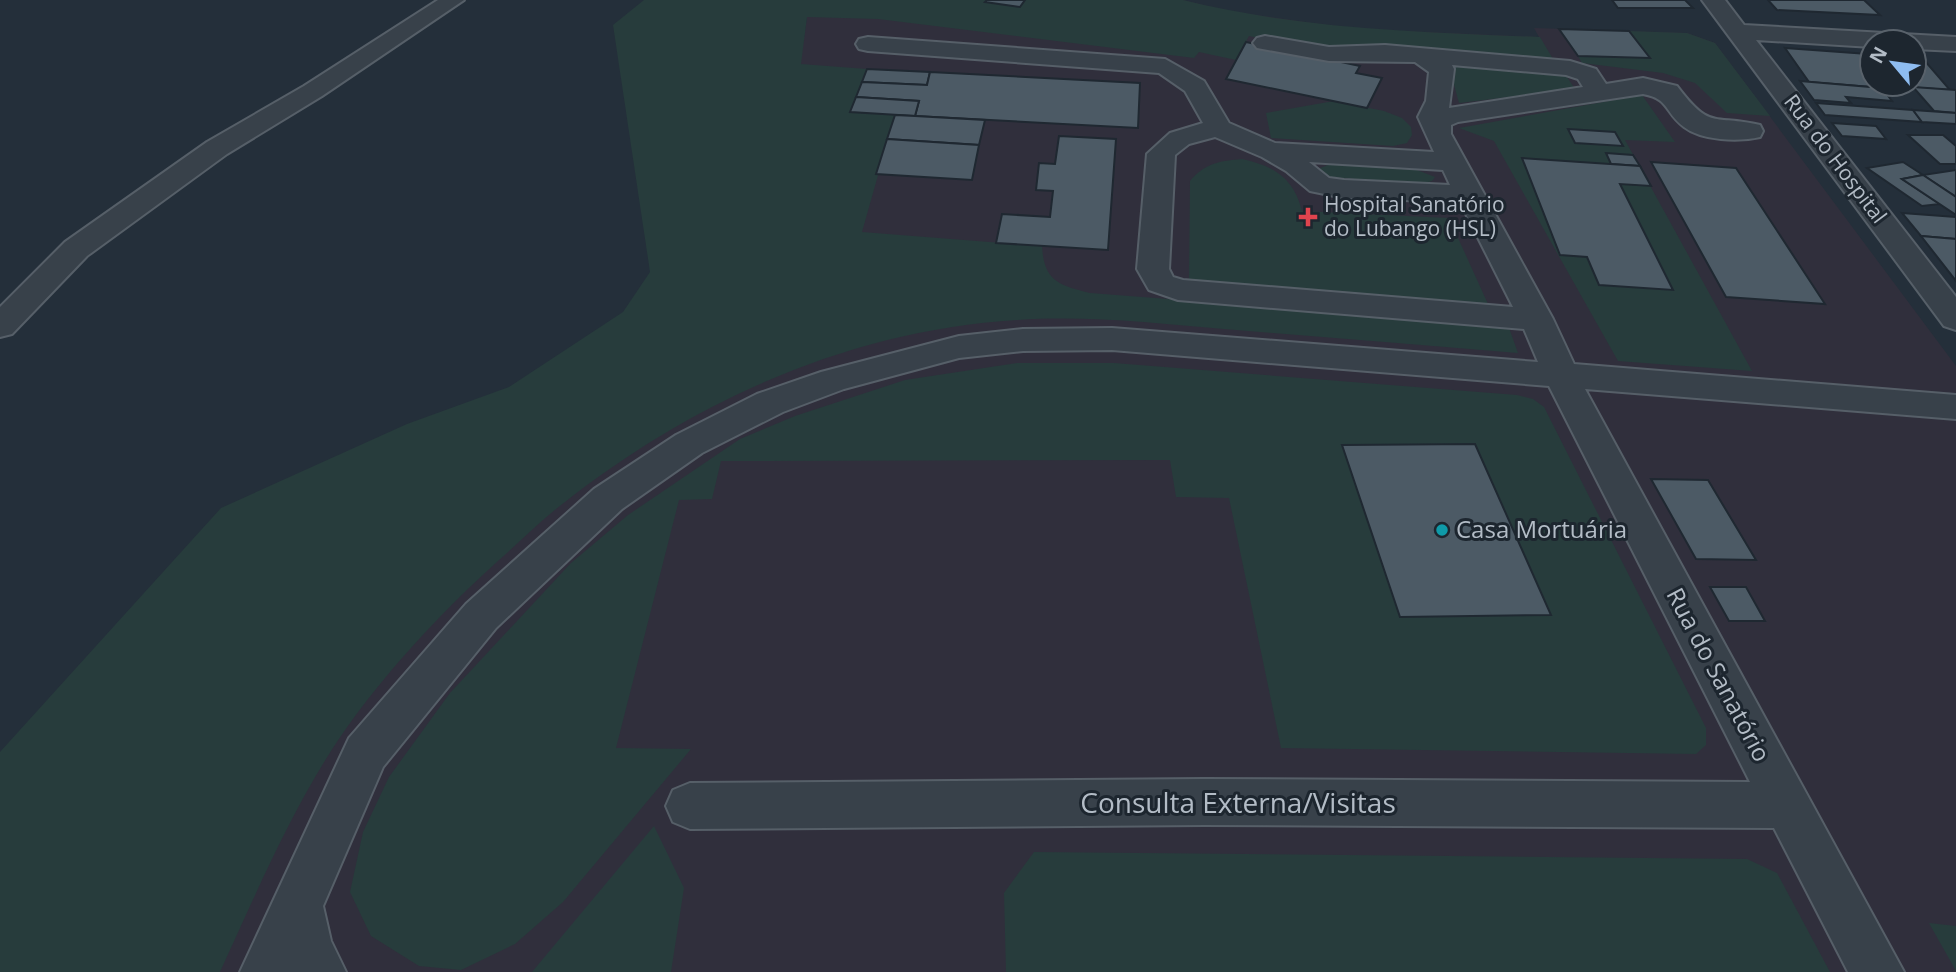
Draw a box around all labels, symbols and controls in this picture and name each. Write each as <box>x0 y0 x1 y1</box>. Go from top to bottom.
north arrow <box>1858 28 1928 98</box>
text: N <box>1863 42 1893 68</box>
street label: Rua do Hospital <box>1778 88 1894 229</box>
place label: Hospital Sanatório do Lubango (HSL) <box>1324 190 1505 242</box>
marker: Hospital Sanatório do Lubango (HSL) <box>1298 207 1318 227</box>
place label: Casa Mortuária <box>1456 512 1627 545</box>
marker: Casa Mortuária <box>1434 522 1450 538</box>
street label: Rua do Sanatório <box>1660 582 1779 767</box>
street label: Consulta Externa/Visitas <box>1080 783 1396 821</box>

